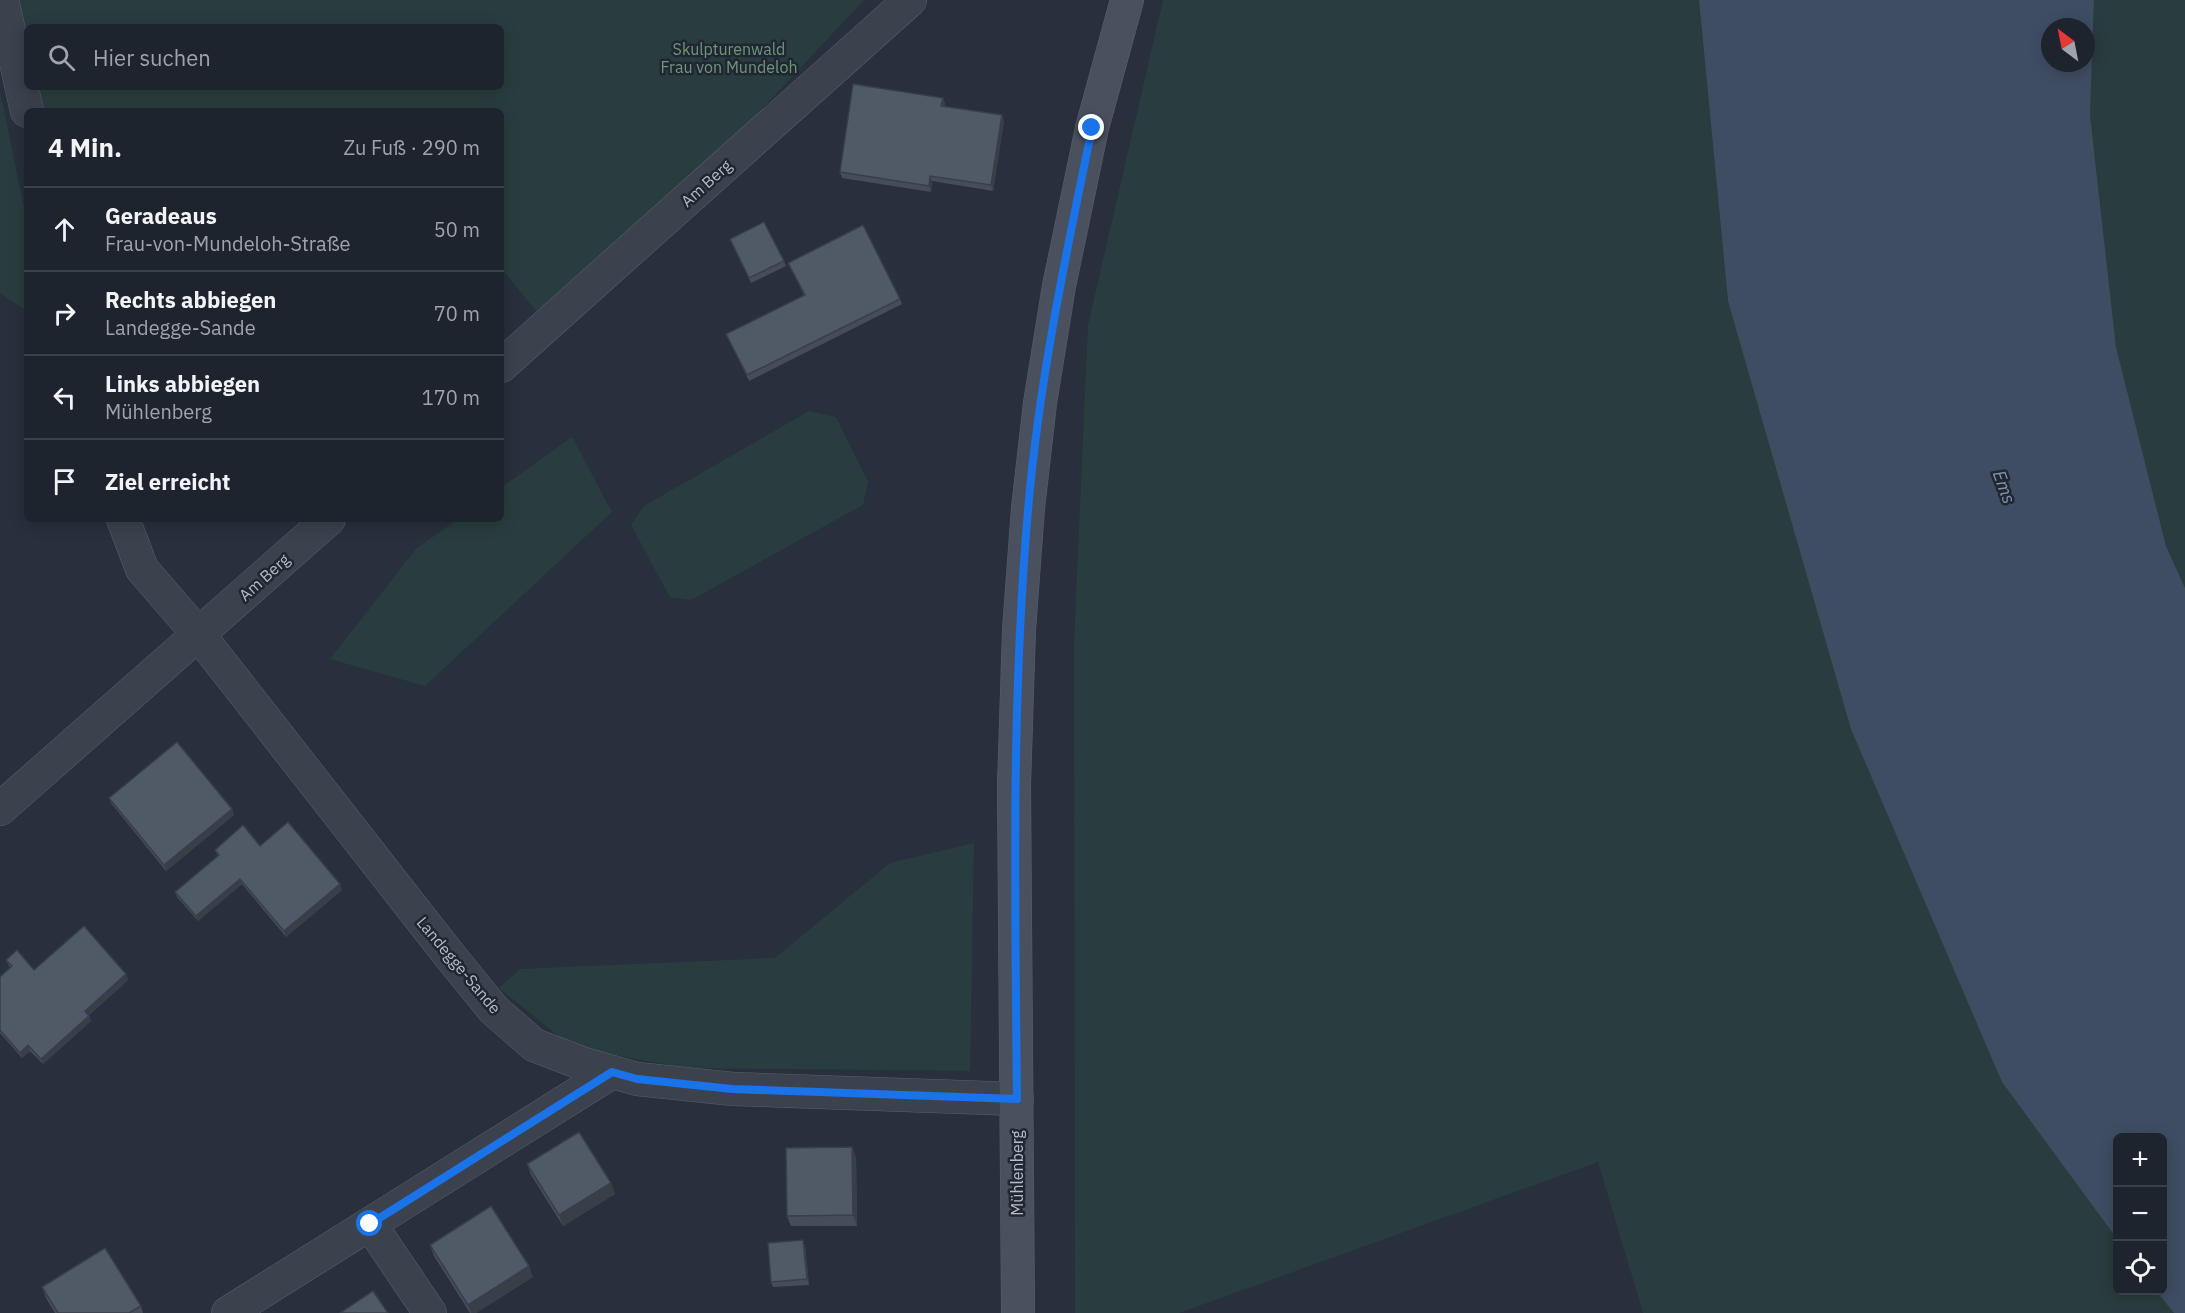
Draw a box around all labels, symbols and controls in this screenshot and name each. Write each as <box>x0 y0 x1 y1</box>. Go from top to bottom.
north arrow <box>2041 18 2095 72</box>
search box <box>24 24 504 90</box>
park label: Skulpturenwald Frau von Mundeloh <box>660 39 798 77</box>
icon: search <box>45 41 78 74</box>
text: Hier suchen <box>93 43 211 72</box>
route end <box>1078 114 1104 140</box>
text: 4 Min. <box>48 130 122 164</box>
text: Zu Fuß · 290 m <box>343 134 480 161</box>
street label: Am Berg <box>677 155 736 211</box>
text: Geradeaus <box>105 201 217 230</box>
icon: ahead <box>48 213 81 246</box>
text: 50 m <box>434 216 480 243</box>
text: Frau-von-Mundeloh-Straße <box>105 230 351 257</box>
text: Rechts abbiegen <box>105 285 276 314</box>
icon: right <box>48 297 81 330</box>
text: 70 m <box>434 300 480 327</box>
text: Landegge-Sande <box>105 314 256 341</box>
text: Links abbiegen <box>105 369 260 398</box>
icon: left <box>48 381 81 414</box>
text: 170 m <box>422 384 480 411</box>
text: Mühlenberg <box>105 398 212 425</box>
icon: arrive <box>48 465 81 498</box>
text: Ziel erreicht <box>105 467 230 496</box>
water label: Ems <box>1988 467 2021 507</box>
street label: Am Berg <box>235 549 294 605</box>
street label: Landegge-Sande <box>413 912 506 1018</box>
street label: Mühlenberg <box>1007 1130 1027 1216</box>
map controls <box>2113 1133 2167 1295</box>
button: + <box>2113 1133 2167 1187</box>
button: − <box>2113 1187 2167 1241</box>
route start <box>356 1210 382 1236</box>
button: locate <box>2113 1241 2167 1295</box>

